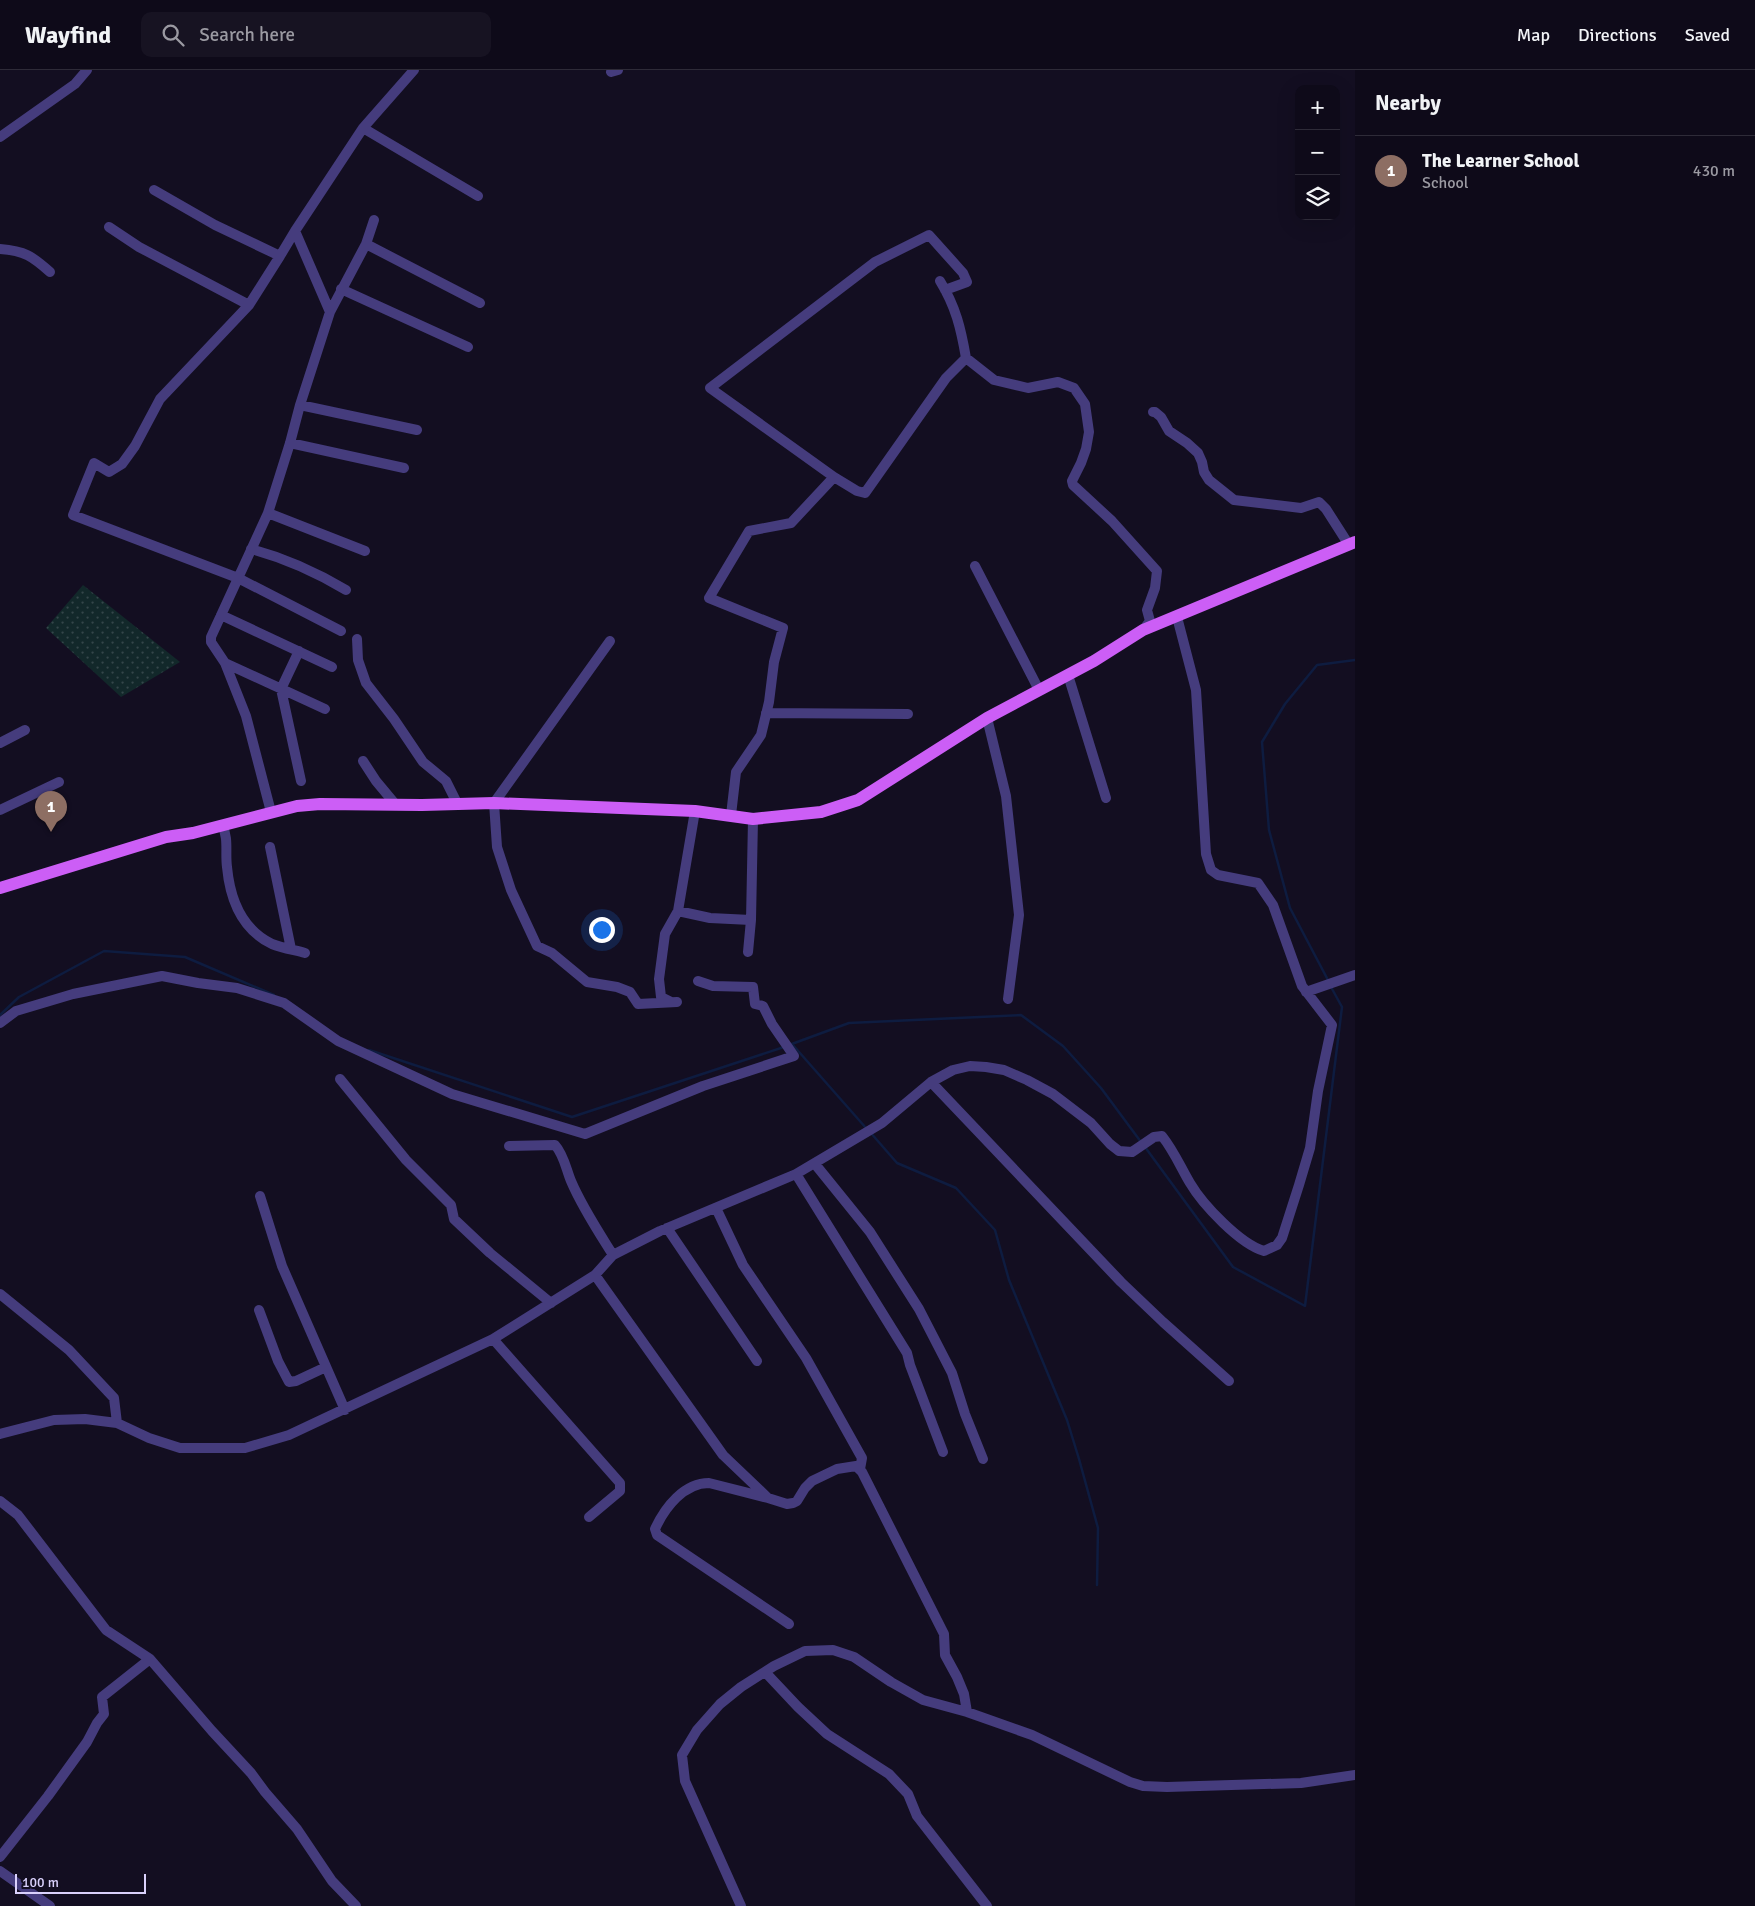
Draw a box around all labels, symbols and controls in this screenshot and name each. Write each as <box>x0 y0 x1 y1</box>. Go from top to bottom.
search box <box>141 12 491 57</box>
text: Wayfind <box>25 20 111 50</box>
icon: search <box>159 21 187 49</box>
text: Search here <box>199 23 295 47</box>
text: Map <box>1517 24 1550 46</box>
text: Directions <box>1578 24 1657 46</box>
text: Saved <box>1685 24 1730 46</box>
map controls <box>1295 85 1340 220</box>
button: + <box>1295 85 1340 130</box>
text: Nearby <box>1375 90 1441 116</box>
button: − <box>1295 130 1340 175</box>
text: The Learner School <box>1422 149 1579 173</box>
text: 1 <box>1387 161 1395 181</box>
text: 430 m <box>1693 161 1735 181</box>
text: School <box>1422 173 1468 193</box>
button: layers <box>1295 175 1340 220</box>
pin: 1 <box>35 791 67 832</box>
your location <box>589 917 615 943</box>
scale bar <box>15 1871 146 1894</box>
text: 100 m <box>22 1874 59 1891</box>

